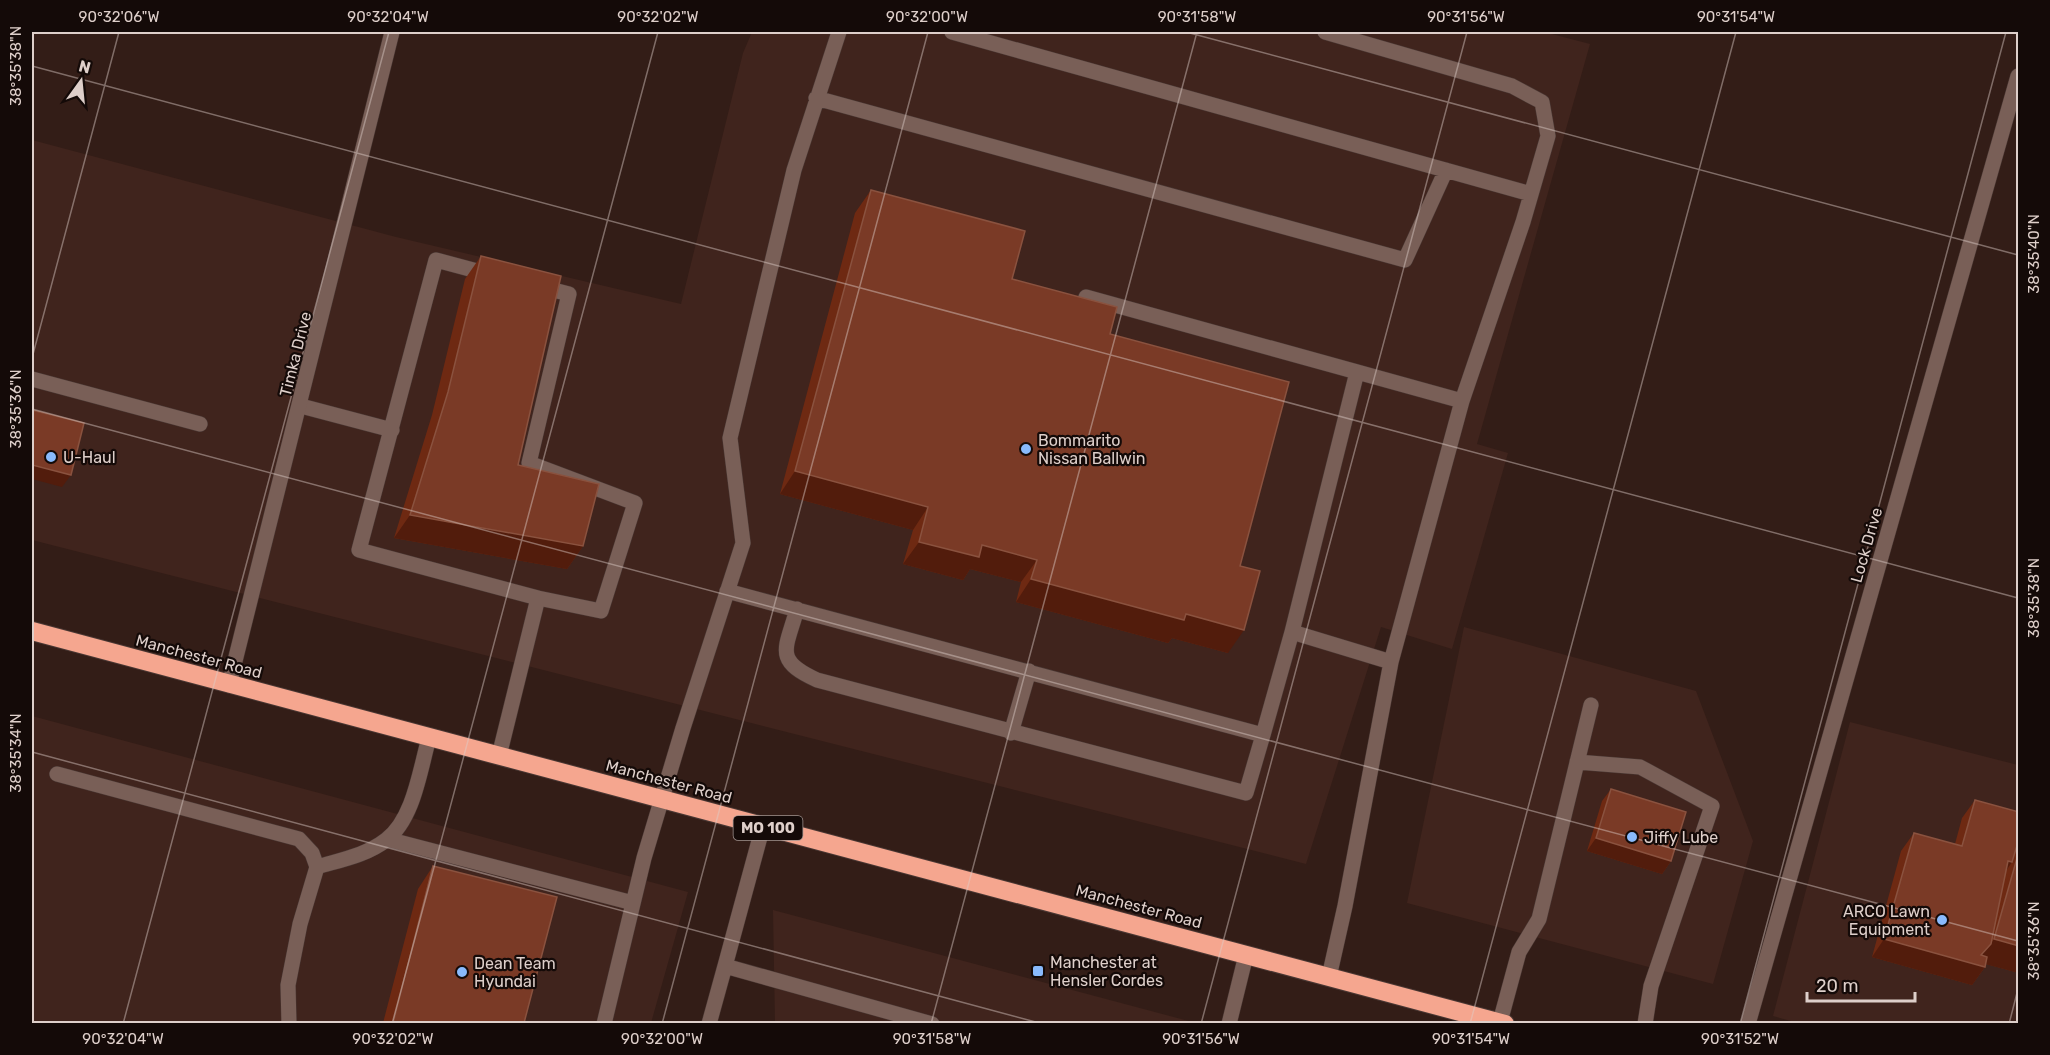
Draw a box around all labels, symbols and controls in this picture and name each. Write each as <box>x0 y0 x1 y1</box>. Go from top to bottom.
text: 90°32'06"W <box>79 8 160 26</box>
text: 90°32'04"W <box>347 8 429 26</box>
text: 90°32'02"W <box>617 8 699 26</box>
text: 90°32'00"W <box>886 8 968 26</box>
text: 90°31'58"W <box>1158 8 1236 26</box>
text: 90°31'56"W <box>1427 8 1505 26</box>
text: 90°31'54"W <box>1697 8 1775 26</box>
text: 38°35'38"N <box>7 26 25 106</box>
north arrow <box>51 51 111 111</box>
text: N <box>77 56 93 78</box>
text: 38°35'40"N <box>2025 214 2043 294</box>
street label: Timka Drive <box>276 310 315 398</box>
text: 38°35'36"N <box>7 369 25 449</box>
place label: Bommarito Nissan Ballwin <box>1038 431 1145 468</box>
marker: Bommarito Nissan Ballwin <box>1019 442 1033 456</box>
place label: U-Haul <box>63 448 116 467</box>
marker: U-Haul <box>44 450 58 464</box>
street label: Lock Drive <box>1847 505 1886 585</box>
text: 38°35'38"N <box>2025 558 2043 638</box>
street label: Manchester Road <box>134 631 264 682</box>
text: 38°35'34"N <box>7 713 25 793</box>
street label: Manchester Road <box>604 756 734 807</box>
road number: MO 100 <box>734 816 802 840</box>
place label: Jiffy Lube <box>1644 828 1718 847</box>
marker: Jiffy Lube <box>1625 830 1639 844</box>
street label: Manchester Road <box>1074 881 1204 932</box>
text: 38°35'36"N <box>2025 901 2043 981</box>
place label: ARCO Lawn Equipment <box>1843 902 1930 939</box>
marker: ARCO Lawn Equipment <box>1935 913 1949 927</box>
place label: Manchester at Hensler Cordes <box>1050 953 1163 990</box>
place label: Dean Team Hyundai <box>474 954 556 991</box>
marker: Manchester at Hensler Cordes <box>1031 964 1045 978</box>
marker: Dean Team Hyundai <box>455 965 469 979</box>
scale bar <box>1807 965 1915 1003</box>
text: 20 m <box>1816 975 1858 997</box>
text: 90°32'04"W <box>82 1030 164 1048</box>
text: 90°32'02"W <box>352 1030 434 1048</box>
text: 90°32'00"W <box>621 1030 703 1048</box>
text: 90°31'58"W <box>893 1030 971 1048</box>
text: 90°31'56"W <box>1162 1030 1240 1048</box>
text: 90°31'54"W <box>1432 1030 1510 1048</box>
text: 90°31'52"W <box>1701 1030 1779 1048</box>

